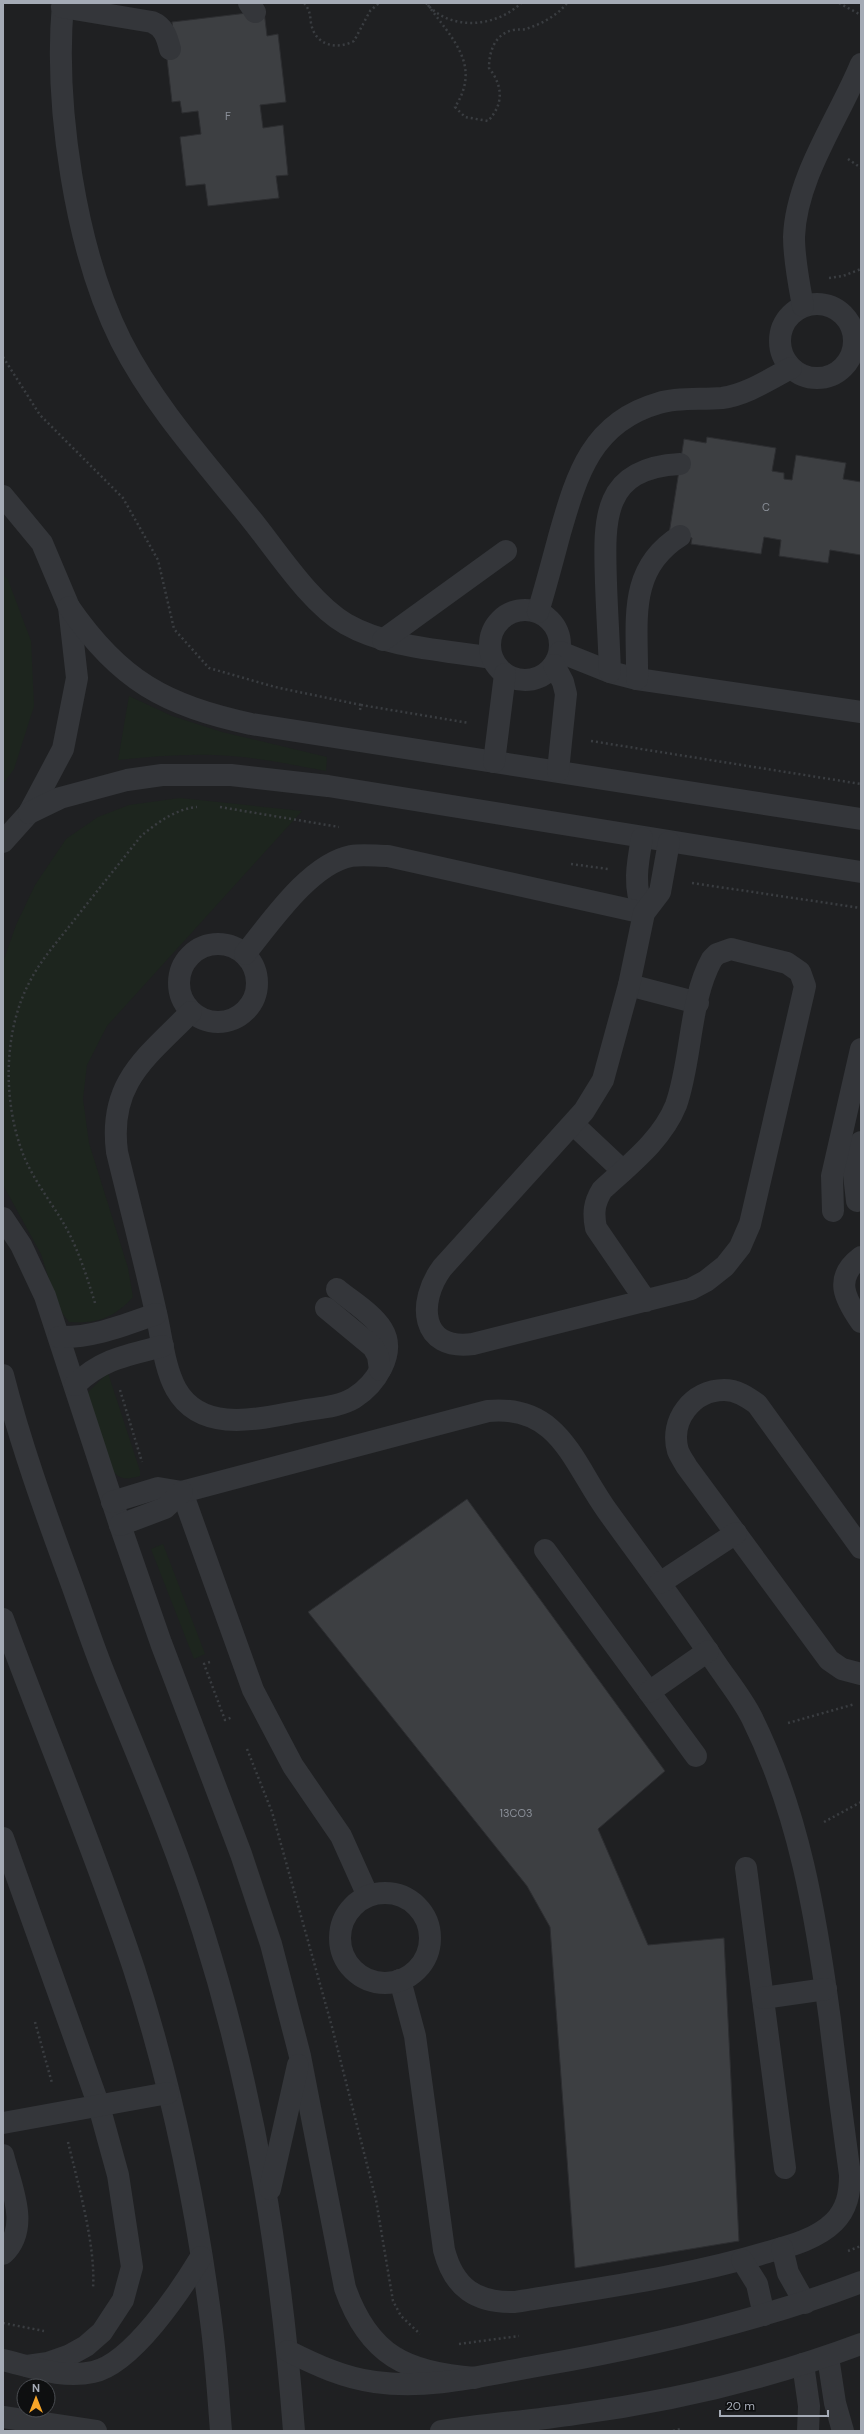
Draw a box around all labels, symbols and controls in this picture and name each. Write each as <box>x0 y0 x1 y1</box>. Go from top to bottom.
house number: F <box>225 109 231 123</box>
house number: C <box>762 500 770 514</box>
house number: 13CO3 <box>500 1806 532 1820</box>
north arrow <box>16 2378 56 2418</box>
text: N <box>32 2381 40 2395</box>
scale bar <box>720 2392 828 2418</box>
text: 20 m <box>726 2398 755 2414</box>

